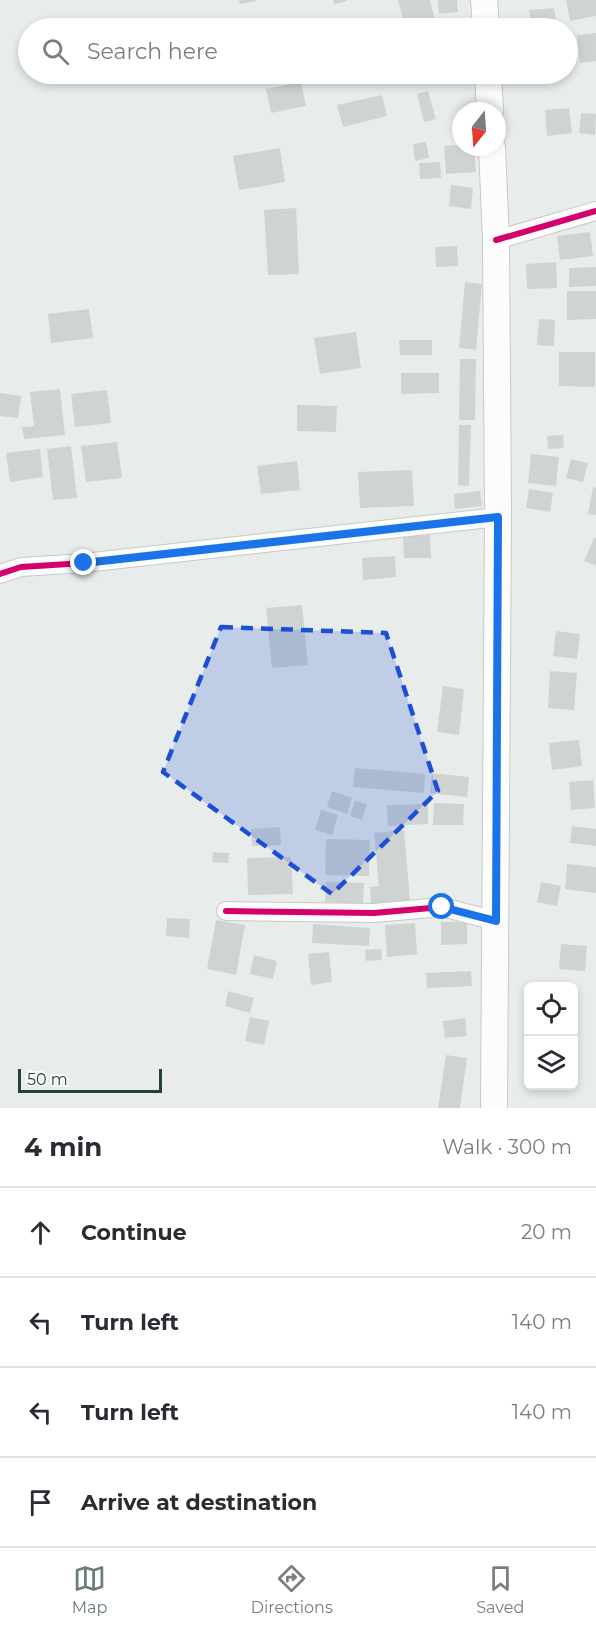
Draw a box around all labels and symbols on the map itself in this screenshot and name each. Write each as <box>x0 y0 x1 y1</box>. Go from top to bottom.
north arrow <box>452 102 506 156</box>
route end <box>70 549 96 575</box>
route start <box>428 893 454 919</box>
scale bar <box>18 1066 162 1094</box>

